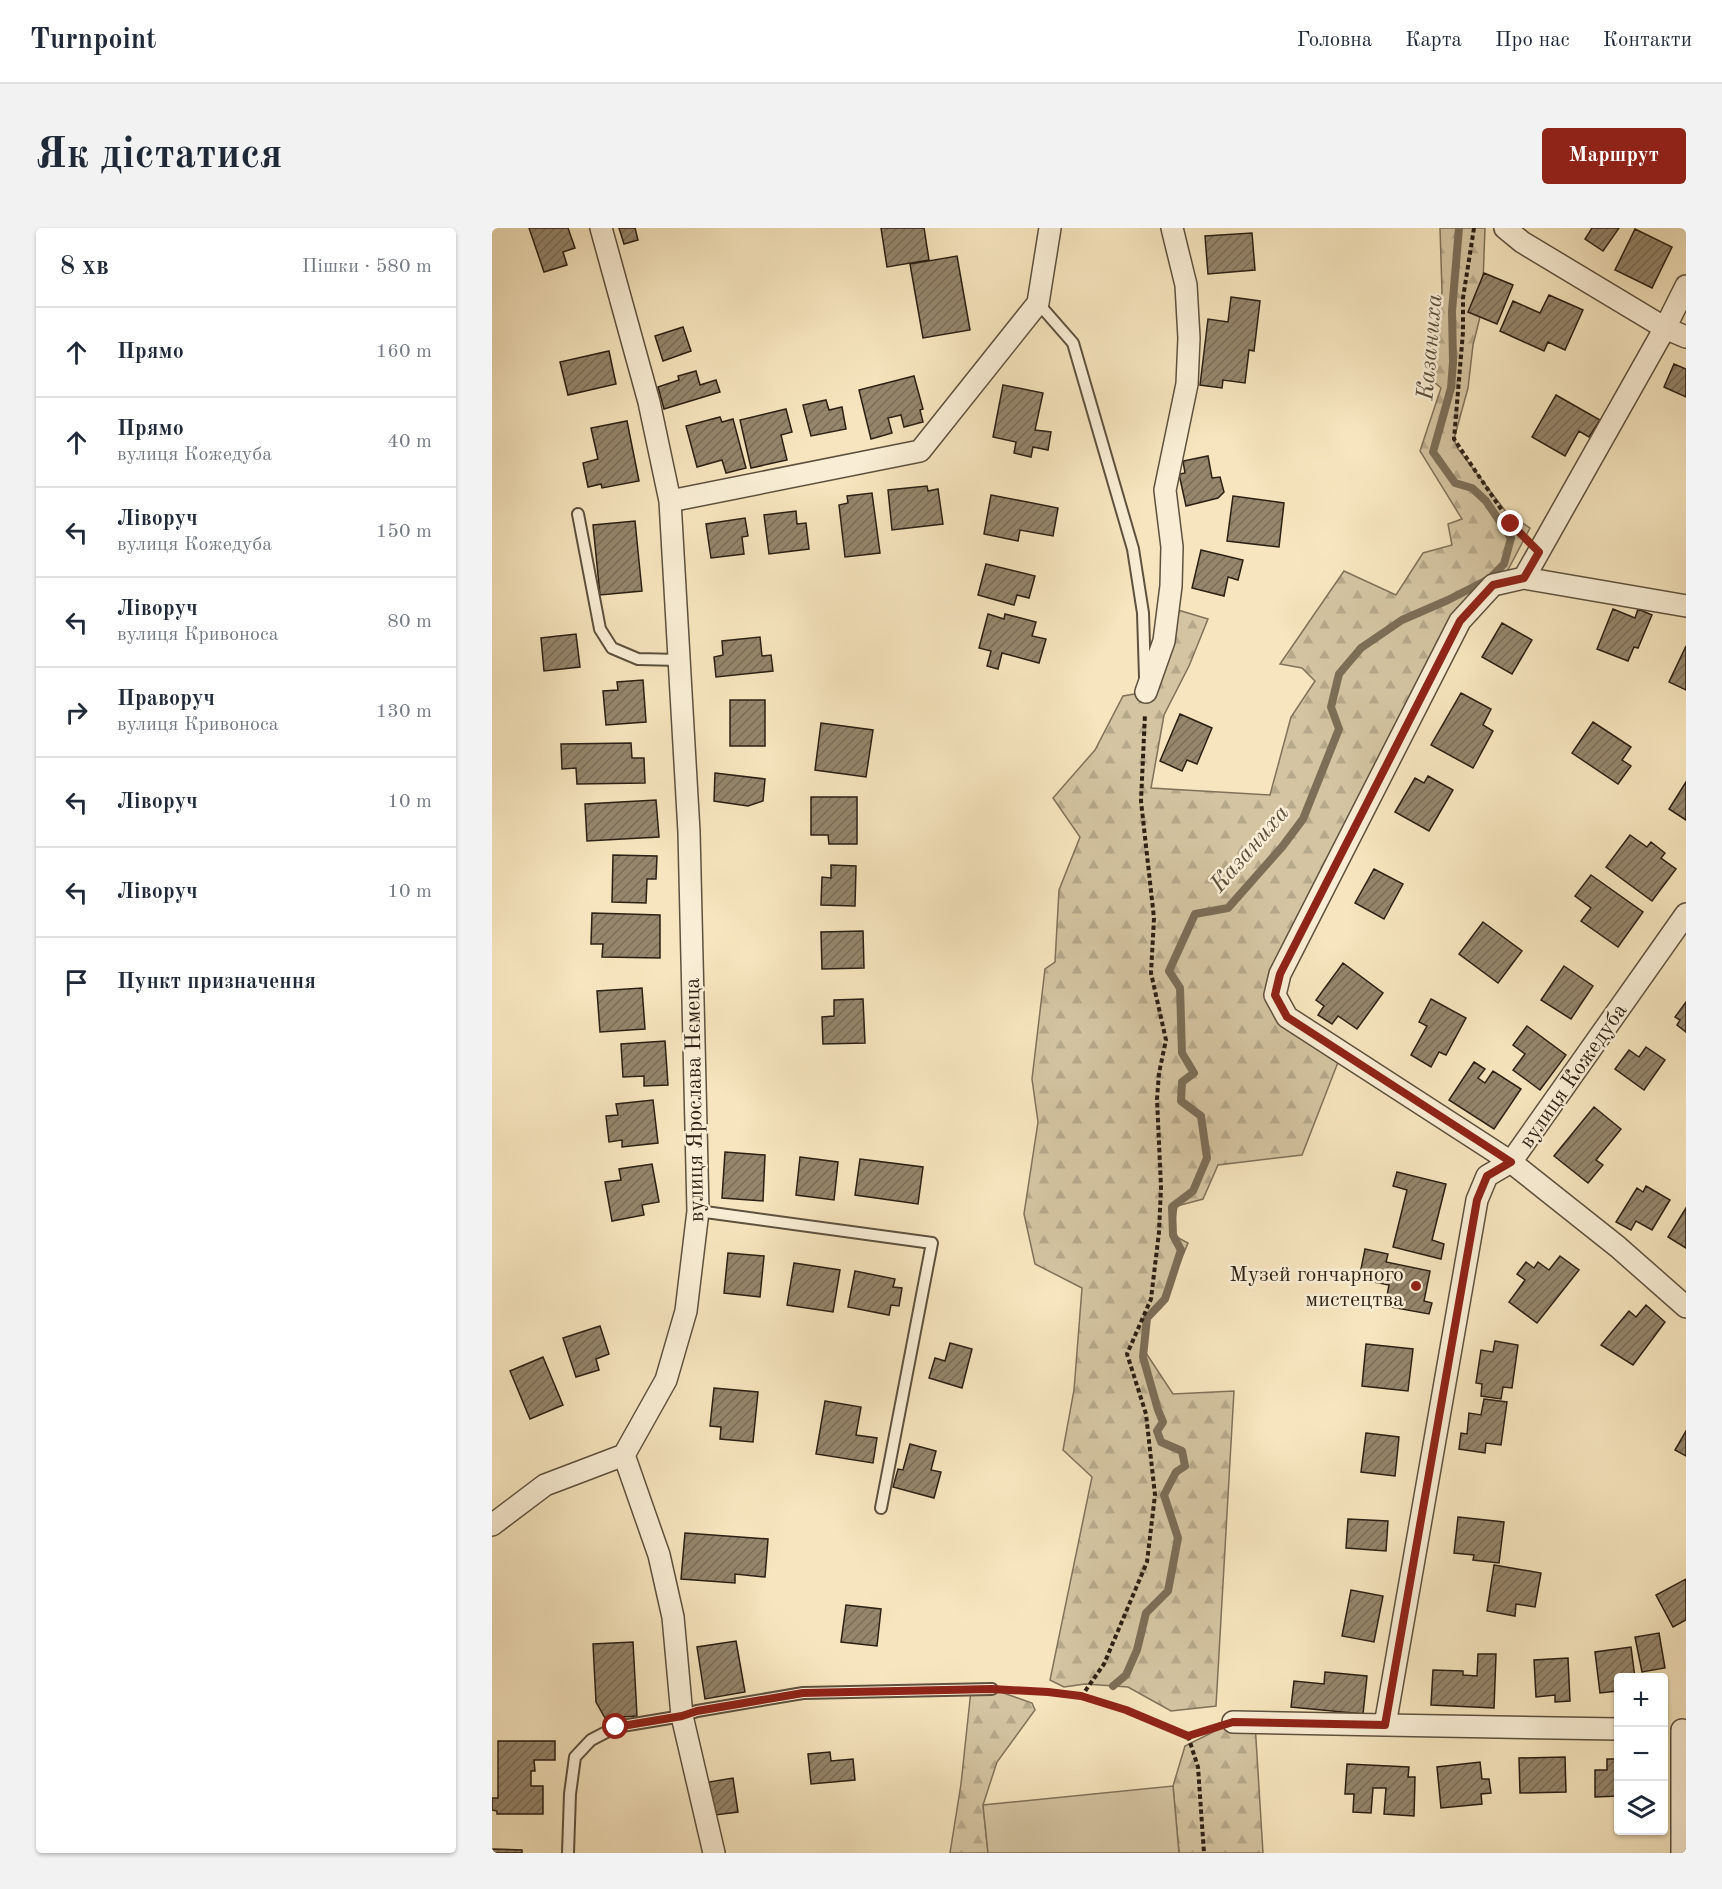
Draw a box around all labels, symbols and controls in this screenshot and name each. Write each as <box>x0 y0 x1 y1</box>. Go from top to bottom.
text: Turnpoint <box>30 27 157 55</box>
text: Головна <box>1297 30 1372 51</box>
text: Карта <box>1405 30 1462 51</box>
text: Про нас <box>1495 30 1570 51</box>
text: Контакти <box>1603 30 1692 51</box>
button: Маршрут <box>1542 128 1686 184</box>
text: Як дістатися <box>36 135 283 177</box>
text: 8 хв <box>60 254 109 280</box>
text: Пішки · 580 m <box>302 257 432 277</box>
water label: Казаниха <box>1414 293 1448 402</box>
icon: ahead <box>60 336 93 369</box>
text: Прямо <box>117 341 184 363</box>
text: 160 m <box>376 342 432 362</box>
text: Прямо <box>117 418 184 440</box>
icon: ahead <box>60 426 93 459</box>
text: 40 m <box>387 432 432 452</box>
text: вулиця Кожедуба <box>117 445 272 465</box>
text: Ліворуч <box>117 508 198 530</box>
route end <box>1497 510 1523 536</box>
icon: left <box>60 516 93 549</box>
text: 150 m <box>376 522 432 542</box>
text: вулиця Кожедуба <box>117 535 272 555</box>
text: Ліворуч <box>117 598 198 620</box>
icon: left <box>60 606 93 639</box>
text: 80 m <box>387 612 432 632</box>
text: вулиця Кривоноса <box>117 625 279 645</box>
text: Праворуч <box>117 688 215 710</box>
icon: right <box>60 696 93 729</box>
text: 130 m <box>376 702 432 722</box>
text: вулиця Кривоноса <box>117 715 279 735</box>
icon: left <box>60 786 93 819</box>
text: Ліворуч <box>117 791 198 813</box>
text: 10 m <box>387 792 432 812</box>
water label: Казаниха <box>1206 801 1295 898</box>
icon: left <box>60 876 93 909</box>
text: Ліворуч <box>117 881 198 903</box>
text: 10 m <box>387 882 432 902</box>
icon: arrive <box>60 966 93 999</box>
text: Пункт призначення <box>117 971 316 993</box>
street label: вулиця Ярослава Нємеца <box>682 977 708 1222</box>
street label: вулиця Кожедуба <box>1516 1000 1632 1152</box>
place label: Музей гончарного мистецтва <box>1229 1264 1404 1311</box>
marker: Музей гончарного мистецтва <box>1409 1279 1423 1293</box>
map controls <box>1614 1673 1668 1835</box>
button: + <box>1614 1673 1668 1727</box>
route start <box>602 1713 628 1739</box>
button: − <box>1614 1727 1668 1781</box>
button: layers <box>1614 1781 1668 1835</box>

